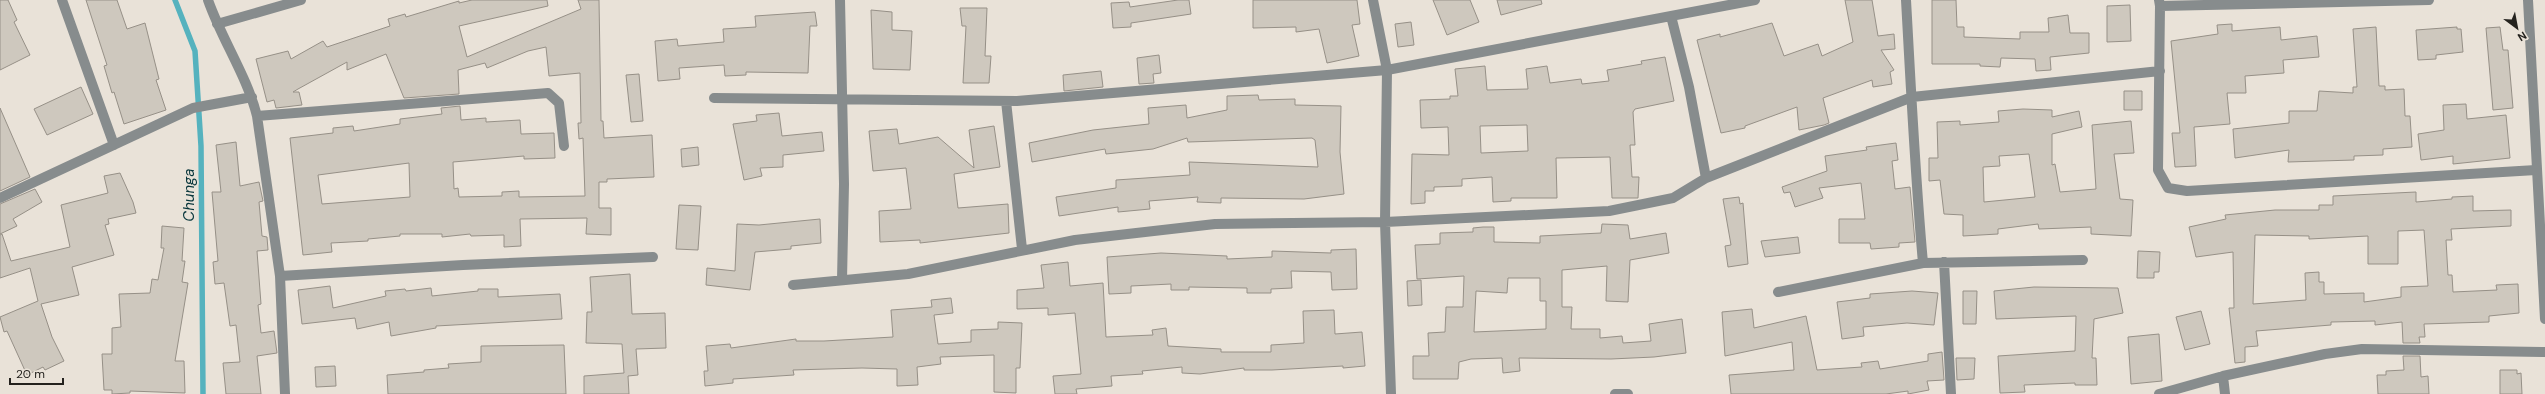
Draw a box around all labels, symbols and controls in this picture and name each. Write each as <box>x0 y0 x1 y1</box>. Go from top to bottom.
north arrow <box>2497 8 2537 48</box>
text: N <box>2515 28 2529 45</box>
water label: Chunga <box>179 168 199 222</box>
scale bar <box>10 360 63 386</box>
text: 20 m <box>16 366 45 382</box>

